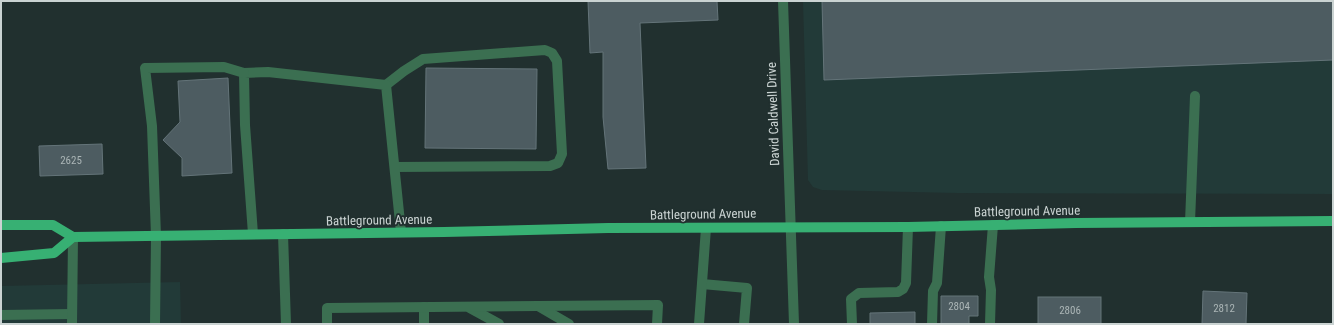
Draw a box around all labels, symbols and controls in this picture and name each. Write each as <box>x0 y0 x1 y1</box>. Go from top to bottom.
street label: David Caldwell Drive <box>764 62 782 166</box>
house number: 2625 <box>60 154 82 167</box>
street label: Battleground Avenue <box>974 203 1080 219</box>
street label: Battleground Avenue <box>650 206 756 222</box>
street label: Battleground Avenue <box>326 212 432 228</box>
house number: 2804 <box>948 300 970 313</box>
house number: 2812 <box>1213 302 1235 315</box>
house number: 2806 <box>1059 304 1081 317</box>

